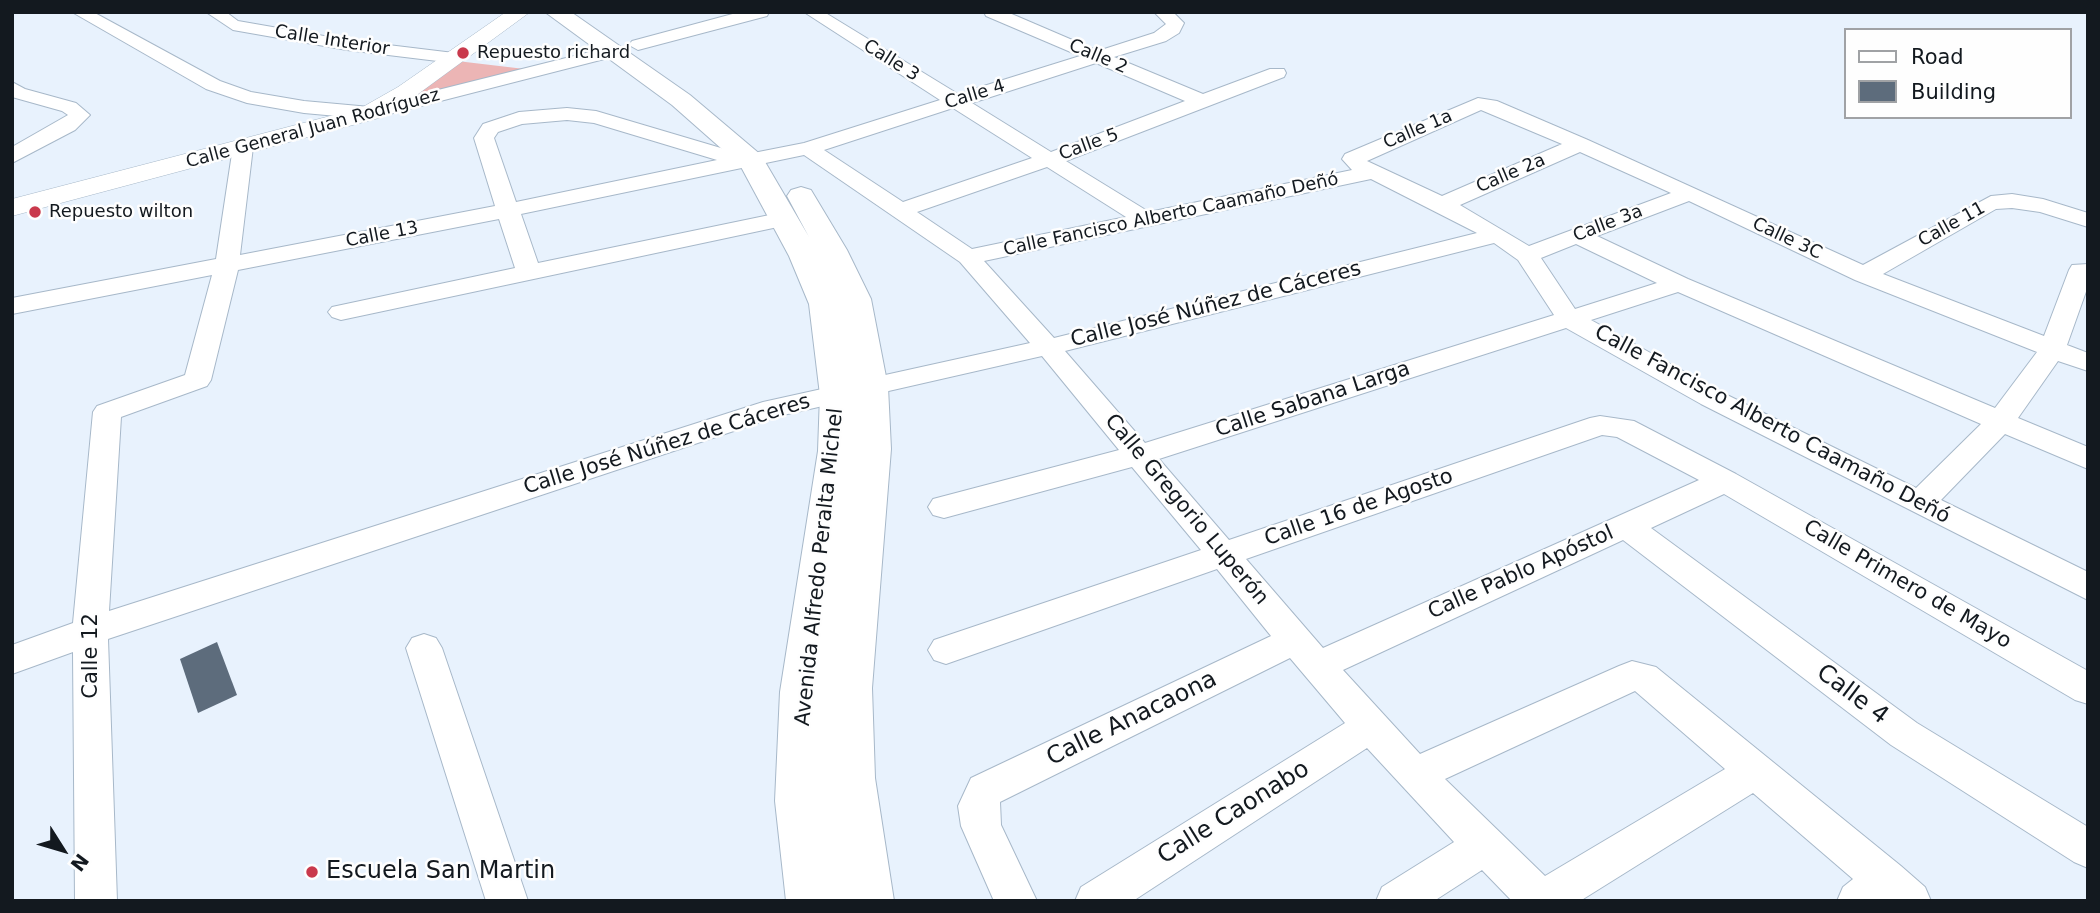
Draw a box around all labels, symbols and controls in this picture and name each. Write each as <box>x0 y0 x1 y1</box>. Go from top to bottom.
street label: Calle Interior <box>273 21 391 61</box>
legend <box>1844 28 2072 119</box>
street label: Calle 3 <box>859 35 923 87</box>
street label: Calle 2 <box>1065 35 1131 79</box>
place label: Repuesto richard <box>477 42 630 64</box>
marker: Repuesto richard <box>455 45 471 61</box>
text: Road <box>1911 45 1964 69</box>
street label: Calle 4 <box>942 76 1008 114</box>
text: Building <box>1911 80 1996 104</box>
street label: Calle General Juan Rodríguez <box>184 85 442 173</box>
street label: Calle 1a <box>1380 106 1456 154</box>
street label: Calle 5 <box>1056 124 1122 166</box>
street label: Calle 2a <box>1473 150 1549 198</box>
street label: Calle Fancisco Alberto Caamaño Deñó <box>1001 169 1341 261</box>
street label: Calle 11 <box>1915 198 1989 252</box>
place label: Repuesto wilton <box>49 201 193 223</box>
street label: Calle 3a <box>1570 201 1646 247</box>
marker: Repuesto wilton <box>27 204 43 220</box>
street label: Calle 3C <box>1749 213 1825 265</box>
street label: Calle 13 <box>344 217 420 253</box>
street label: Calle José Núñez de Cáceres <box>1068 257 1364 353</box>
street label: Calle Fancisco Alberto Caamaño Deñó <box>1590 320 1954 530</box>
street label: Calle Sabana Larga <box>1213 357 1413 443</box>
street label: Calle José Núñez de Cáceres <box>521 389 813 501</box>
street label: Avenida Alfredo Peralta Michel <box>791 407 849 727</box>
street label: Calle Gregorio Luperón <box>1099 409 1273 611</box>
street label: Calle 16 de Agosto <box>1261 464 1457 552</box>
street label: Calle Primero de Mayo <box>1799 515 2015 655</box>
street label: Calle Pablo Apóstol <box>1424 521 1618 625</box>
street label: Calle 12 <box>79 613 105 699</box>
street label: Calle 4 <box>1810 659 1894 731</box>
street label: Calle Anacaona <box>1042 665 1222 773</box>
street label: Calle Caonabo <box>1153 755 1315 871</box>
north arrow <box>28 815 98 885</box>
text: N <box>66 850 93 876</box>
place label: Escuela San Martin <box>326 858 555 886</box>
marker: Escuela San Martin <box>304 864 320 880</box>

